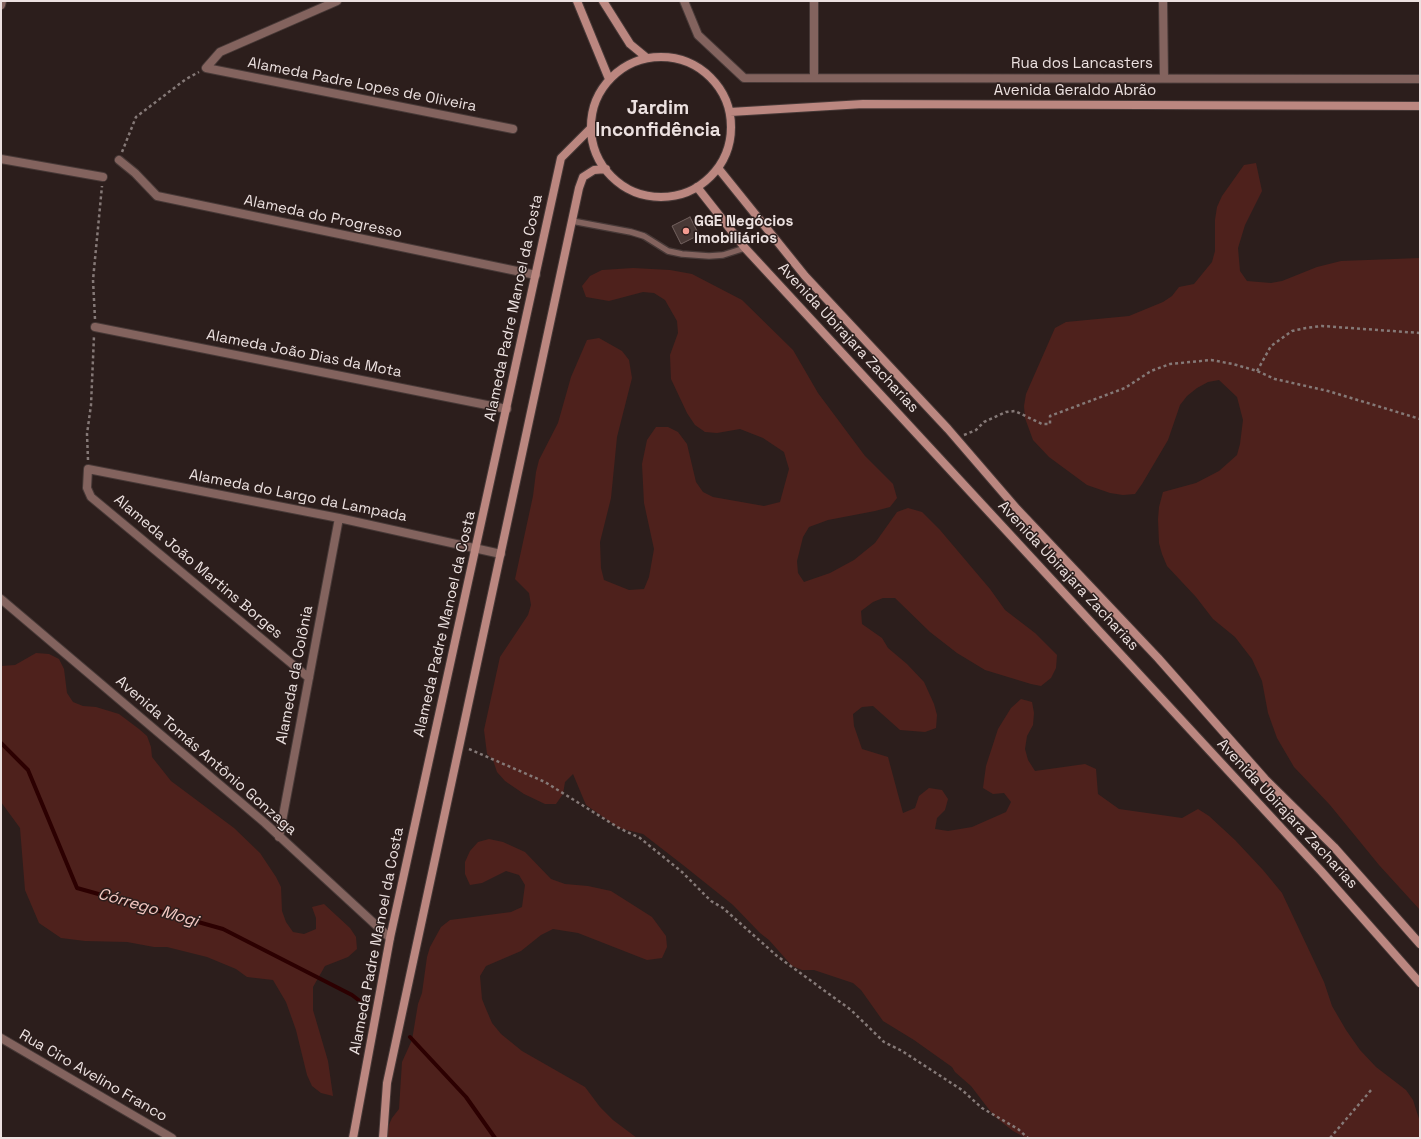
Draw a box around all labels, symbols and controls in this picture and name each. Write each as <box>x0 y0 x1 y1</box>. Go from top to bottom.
street label: Alameda Padre Lopes de Oliveira <box>246 54 478 116</box>
street label: Rua dos Lancasters <box>1011 55 1153 73</box>
street label: Avenida Geraldo Abrão <box>994 82 1156 100</box>
district label: Jardim Inconfidência <box>595 98 721 142</box>
street label: Alameda do Progresso <box>242 191 404 243</box>
street label: Alameda Padre Manoel da Costa <box>481 193 547 423</box>
place label: GGE Negócios Imobiliários <box>694 213 793 248</box>
marker: GGE Negócios Imobiliários <box>681 226 691 236</box>
street label: Avenida Ubirajara Zacharias <box>774 259 922 417</box>
street label: Alameda João Dias da Mota <box>205 326 403 382</box>
street label: Alameda do Largo da Lampada <box>188 466 408 526</box>
street label: Alameda João Martins Borges <box>110 491 286 643</box>
street label: Avenida Ubirajara Zacharias <box>994 497 1142 655</box>
street label: Alameda Padre Manoel da Costa <box>410 509 480 739</box>
street label: Alameda da Colônia <box>273 604 317 746</box>
street label: Avenida Tomás Antônio Gonzaga <box>112 673 300 839</box>
street label: Avenida Ubirajara Zacharias <box>1213 735 1361 893</box>
street label: Alameda Padre Manoel da Costa <box>346 826 408 1056</box>
water label: Córrego Mogi <box>96 884 200 932</box>
street label: Rua Ciro Avelino Franco <box>16 1026 170 1126</box>

